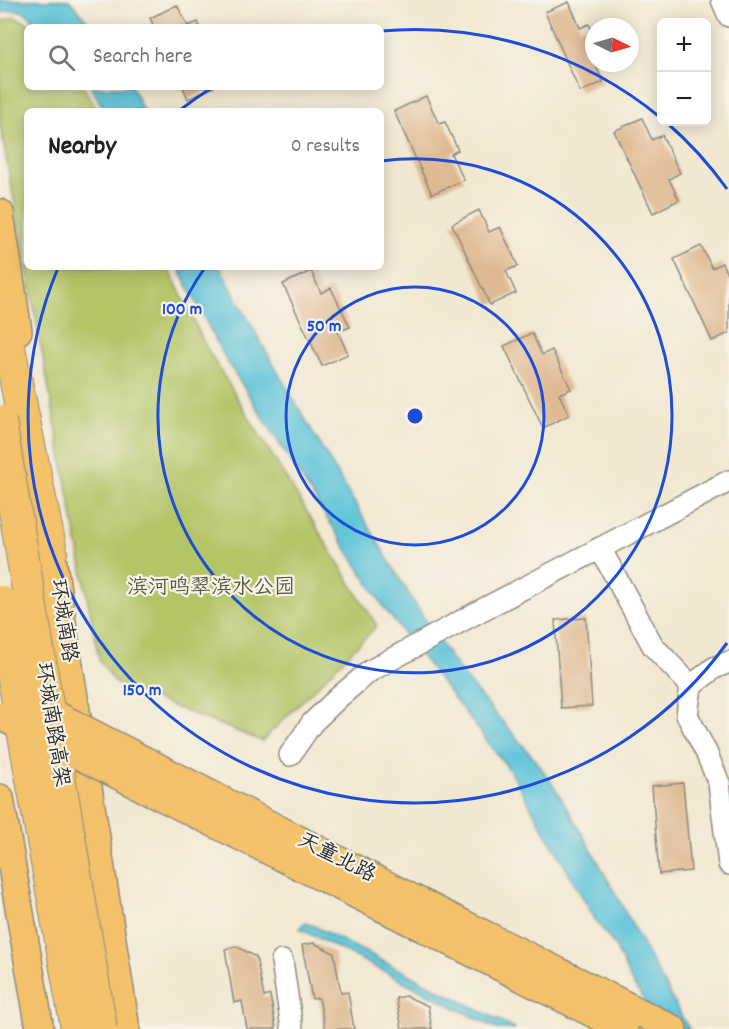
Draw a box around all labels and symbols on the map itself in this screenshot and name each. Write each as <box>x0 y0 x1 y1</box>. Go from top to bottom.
north arrow <box>585 18 639 72</box>
text: 100 m <box>162 298 202 323</box>
text: 50 m <box>307 315 341 340</box>
centre of rings <box>405 406 425 426</box>
park label: 滨河鸣翠滨水公园 <box>127 574 295 604</box>
street label: 环城南路 <box>41 577 83 665</box>
street label: 环城南路高架 <box>26 660 76 790</box>
text: 150 m <box>123 679 161 704</box>
street label: 天童北路 <box>292 827 380 891</box>

